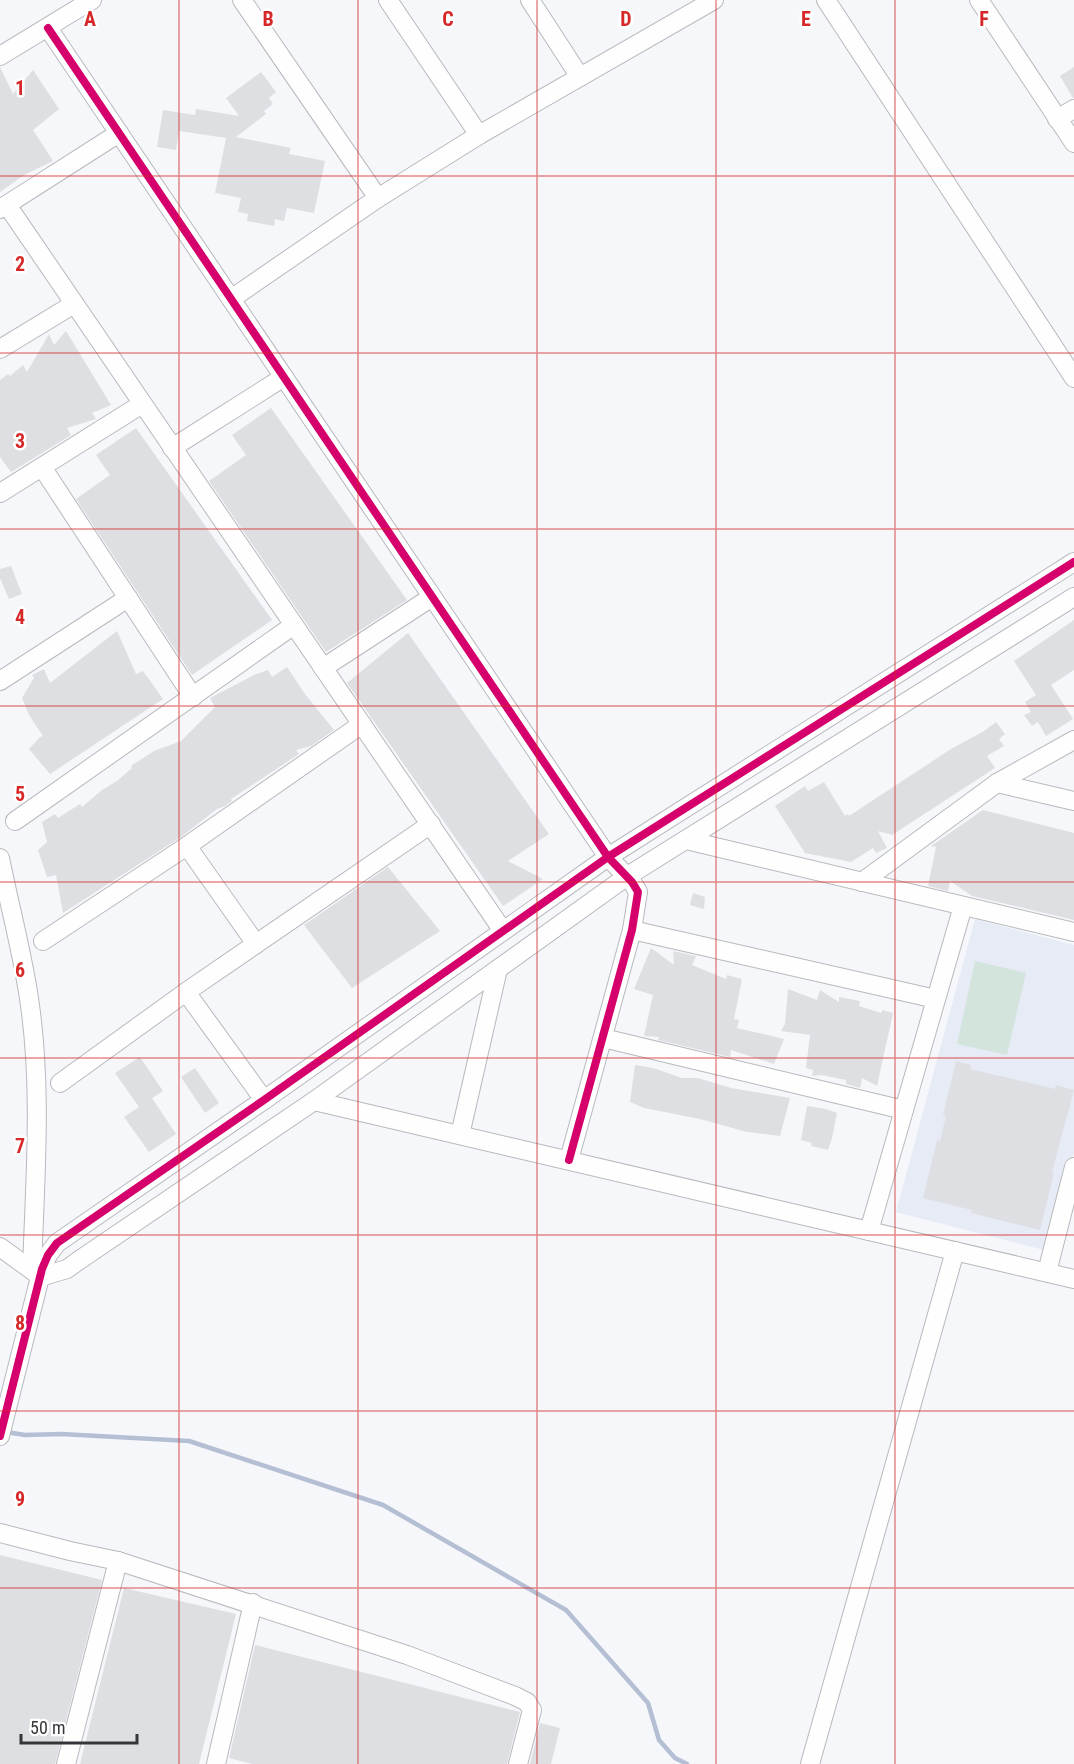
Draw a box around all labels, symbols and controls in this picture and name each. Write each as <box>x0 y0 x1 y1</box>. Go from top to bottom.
text: A <box>84 7 96 31</box>
text: B <box>262 7 274 31</box>
text: C <box>442 7 454 31</box>
text: D <box>620 7 632 31</box>
text: E <box>801 7 811 31</box>
text: F <box>979 7 989 31</box>
text: 1 <box>15 76 25 100</box>
text: 2 <box>15 252 25 276</box>
text: 3 <box>15 429 25 453</box>
text: 4 <box>15 605 25 629</box>
text: 5 <box>15 782 25 806</box>
text: 6 <box>15 958 25 982</box>
text: 7 <box>15 1134 25 1158</box>
text: 8 <box>15 1311 25 1335</box>
text: 9 <box>15 1487 25 1511</box>
scale bar <box>21 1707 136 1745</box>
text: 50 m <box>30 1717 65 1738</box>

